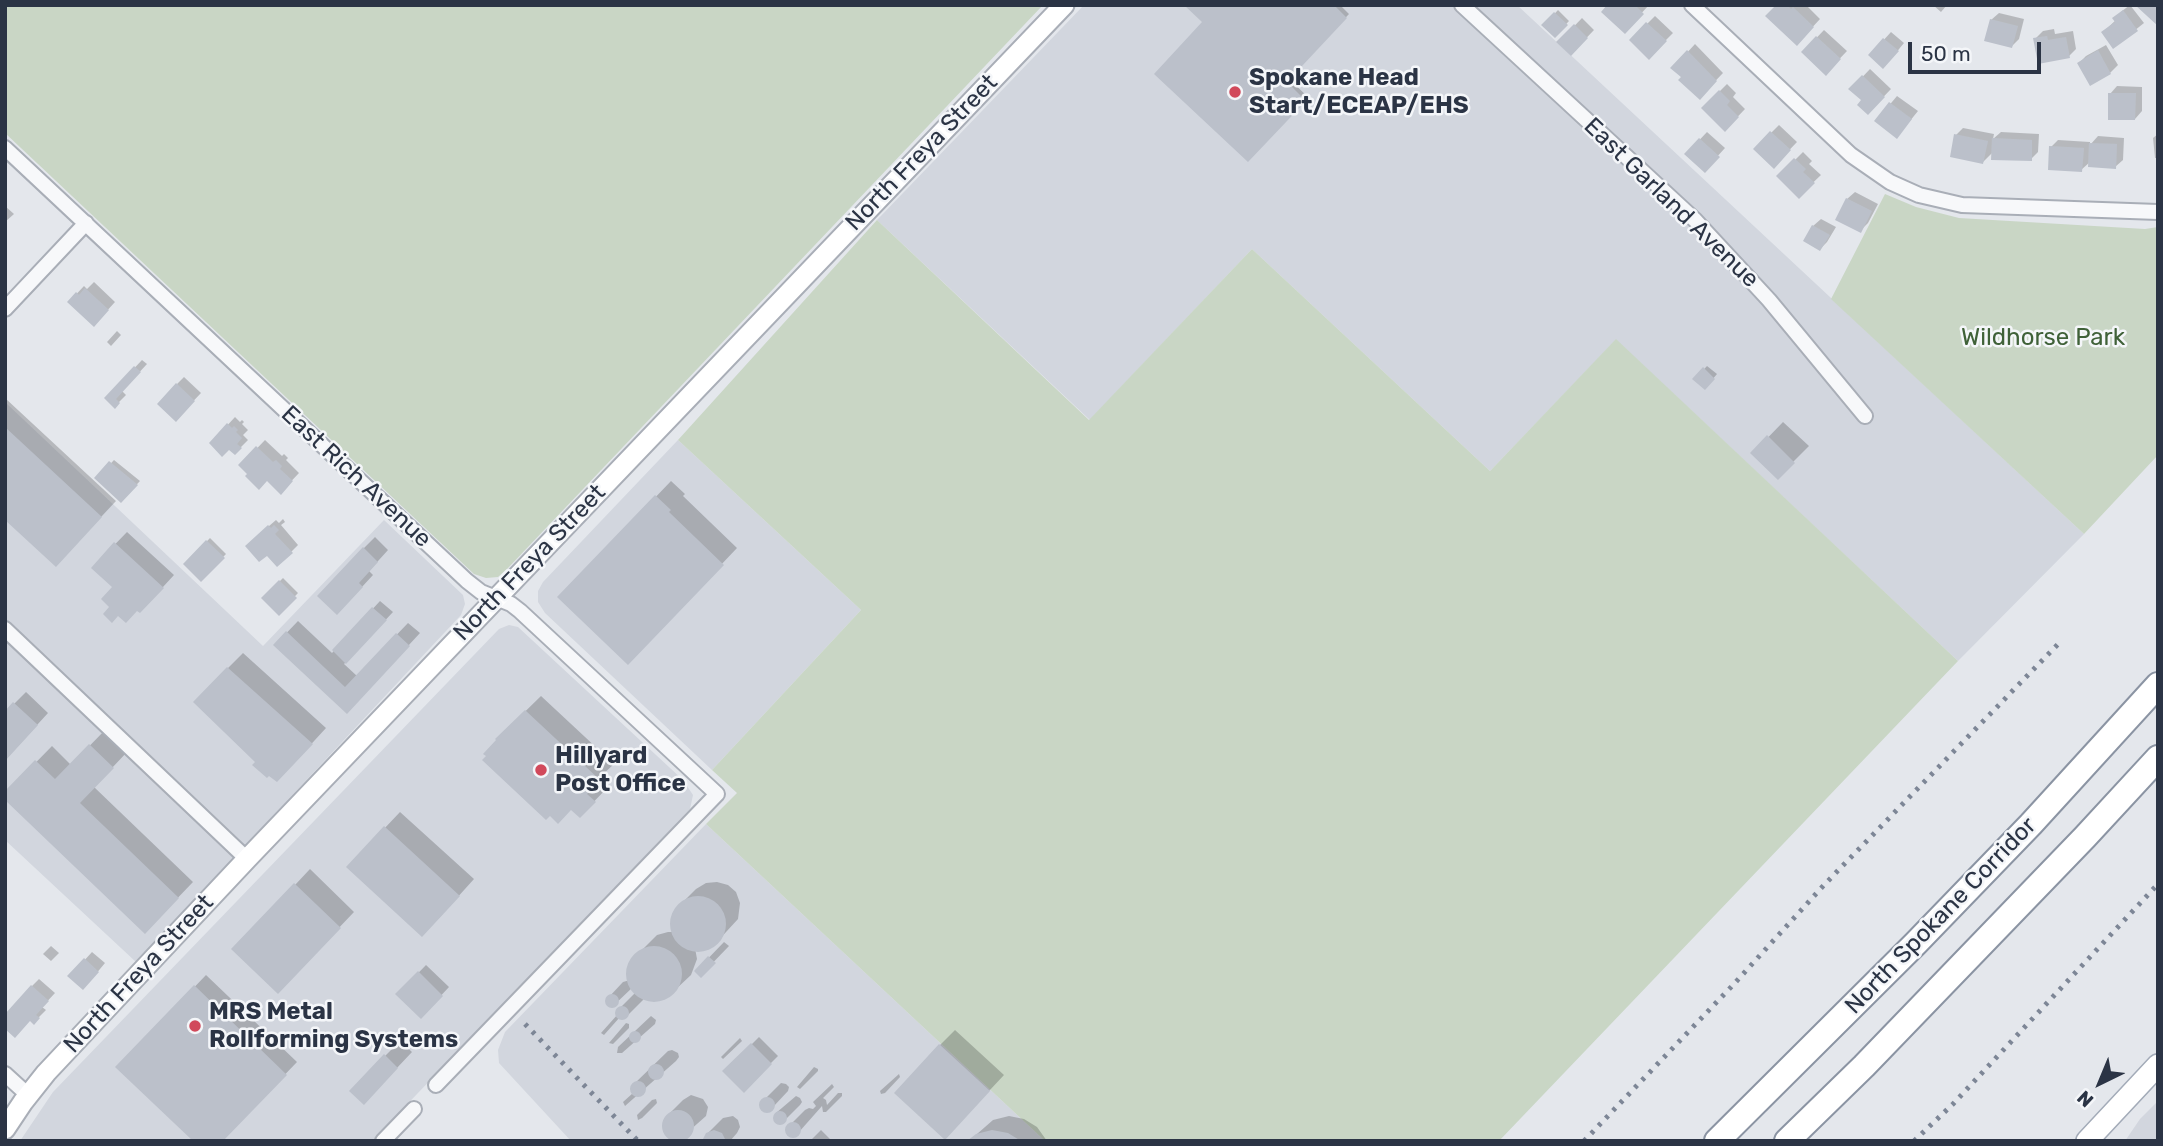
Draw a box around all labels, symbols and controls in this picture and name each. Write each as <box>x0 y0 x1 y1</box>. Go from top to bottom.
scale bar <box>1911 28 2044 72</box>
text: 50 m <box>1921 41 1971 66</box>
place label: Spokane Head Start/ECEAP/EHS <box>1249 64 1469 120</box>
street label: North Freya Street <box>840 69 1004 237</box>
marker: Spokane Head Start/ECEAP/EHS <box>1227 84 1243 100</box>
street label: East Garland Avenue <box>1578 112 1764 294</box>
park label: Wildhorse Park <box>1961 324 2125 352</box>
street label: East Rich Avenue <box>275 400 437 554</box>
street label: North Freya Street <box>448 479 612 647</box>
place label: Hillyard Post Office <box>555 742 686 798</box>
marker: Hillyard Post Office <box>533 762 549 778</box>
street label: North Spokane Corridor <box>1839 812 2043 1020</box>
street label: North Freya Street <box>58 889 220 1059</box>
place label: MRS Metal Rollforming Systems <box>209 998 458 1054</box>
marker: MRS Metal Rollforming Systems <box>187 1018 203 1034</box>
north arrow <box>2065 1048 2135 1118</box>
text: N <box>2073 1086 2098 1112</box>

